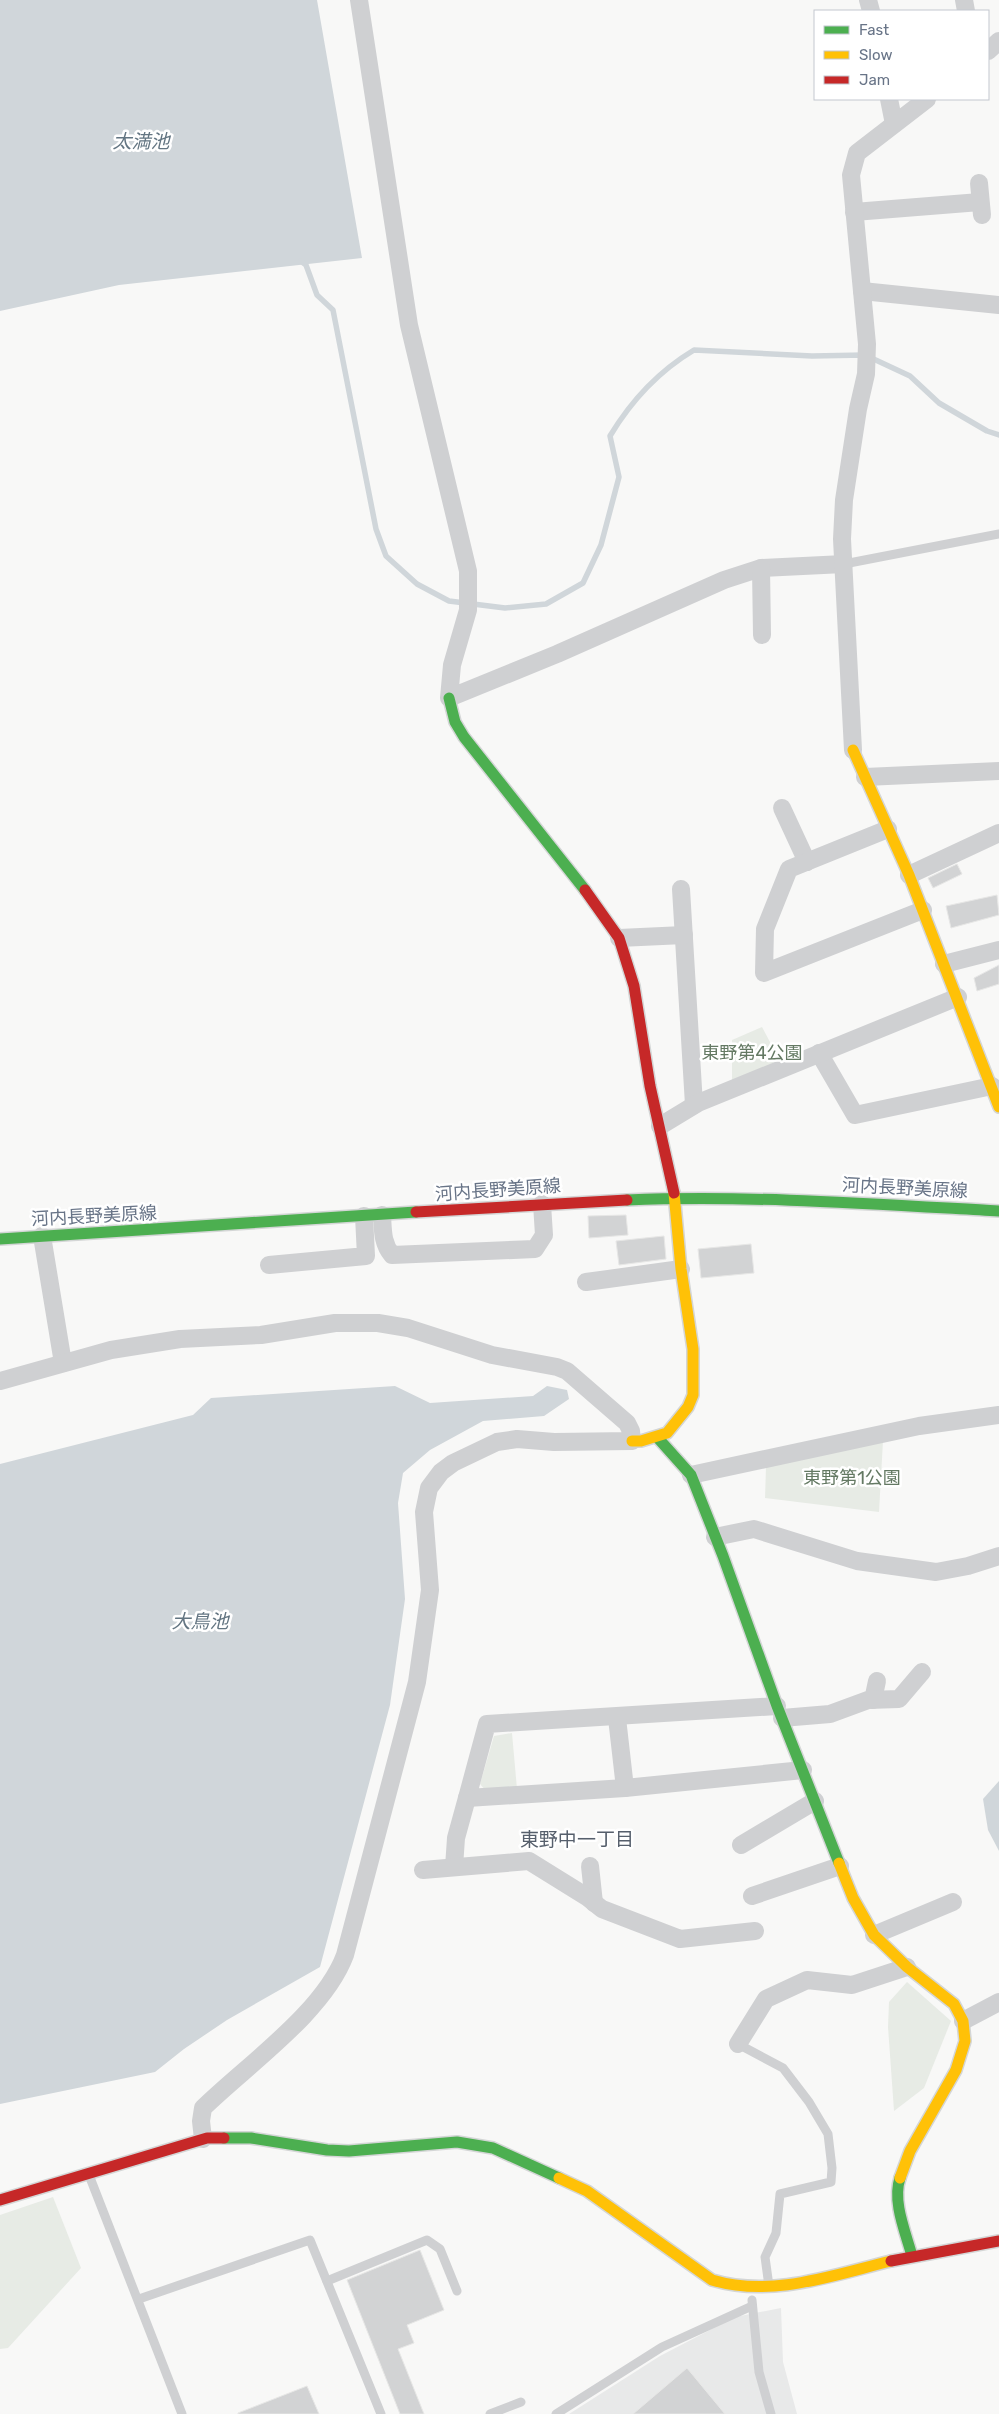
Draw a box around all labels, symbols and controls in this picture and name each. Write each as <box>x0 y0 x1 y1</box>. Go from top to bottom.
legend <box>814 10 989 100</box>
text: Fast <box>859 21 889 39</box>
text: Slow <box>859 46 892 64</box>
text: Jam <box>859 71 890 89</box>
water label: 太満池 <box>112 130 171 153</box>
park label: 東野第4公園 <box>701 1042 803 1064</box>
street label: 河内長野美原線 <box>842 1174 968 1202</box>
street label: 河内長野美原線 <box>434 1175 562 1205</box>
street label: 河内長野美原線 <box>31 1202 157 1230</box>
park label: 東野第1公園 <box>803 1467 901 1489</box>
water label: 大鳥池 <box>171 1610 230 1633</box>
district label: 東野中一丁目 <box>520 1828 634 1851</box>

